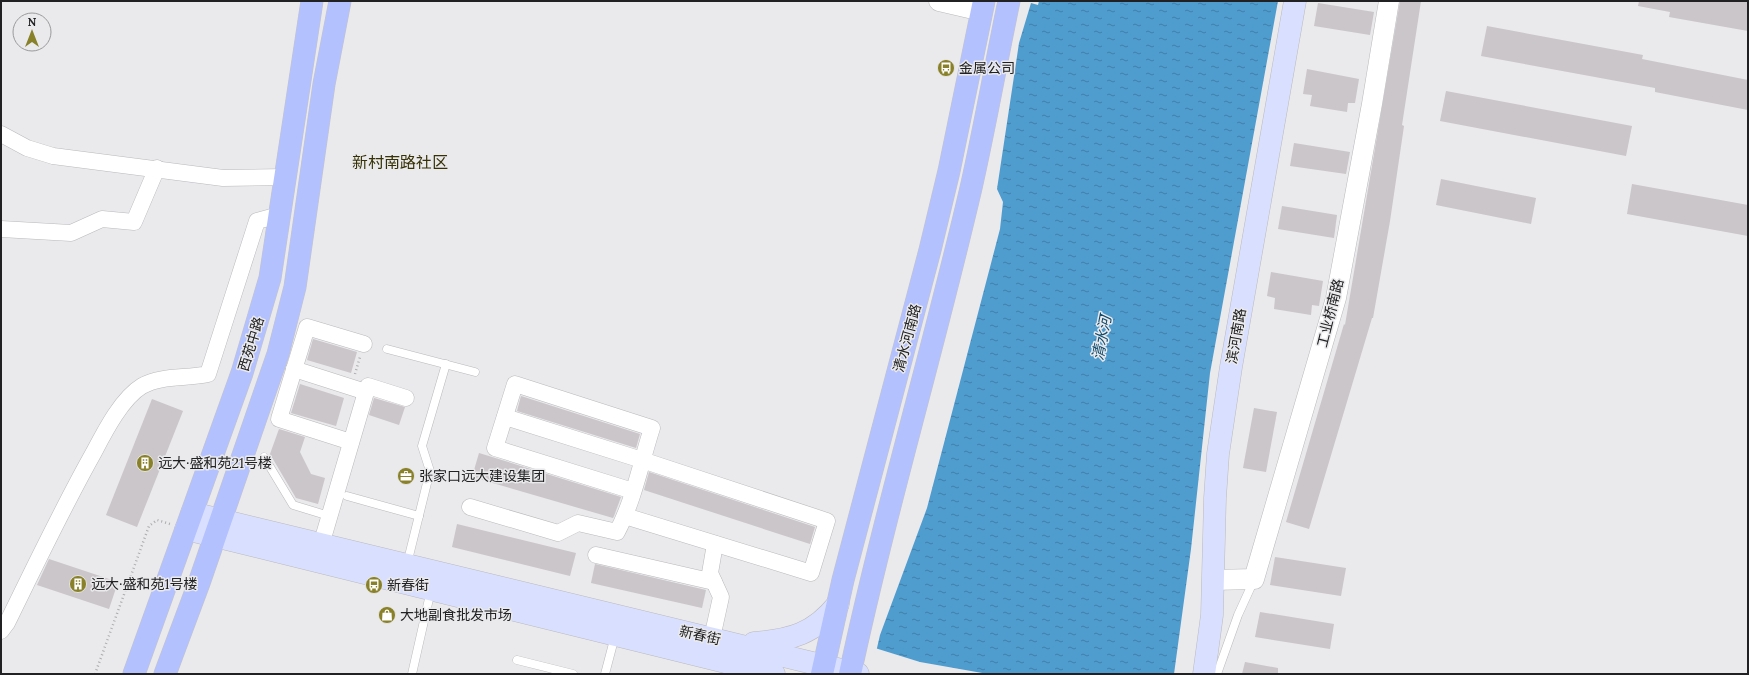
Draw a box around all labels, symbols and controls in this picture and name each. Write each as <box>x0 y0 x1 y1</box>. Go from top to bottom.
north arrow <box>12 12 52 52</box>
text: N <box>28 15 37 29</box>
bus stop icon: 金属公司 <box>936 58 956 78</box>
place label: 金属公司 <box>959 59 1015 77</box>
district label: 新村南路社区 <box>352 152 448 172</box>
street label: 工业桥南路 <box>1313 277 1347 349</box>
street label: 清水河南路 <box>889 302 925 374</box>
street label: 滨河南路 <box>1222 307 1250 365</box>
water label: 清水河 <box>1088 311 1116 362</box>
street label: 西苑中路 <box>234 315 268 373</box>
building icon: 远大·盛和苑21号楼 <box>135 453 155 473</box>
place label: 远大·盛和苑21号楼 <box>158 454 272 472</box>
office icon: 张家口远大建设集团 <box>396 466 416 486</box>
place label: 张家口远大建设集团 <box>419 467 545 485</box>
building icon: 远大·盛和苑1号楼 <box>68 574 88 594</box>
place label: 远大·盛和苑1号楼 <box>91 575 198 593</box>
bus stop icon: 新春街 <box>364 575 384 595</box>
place label: 新春街 <box>387 576 429 594</box>
shop icon: 大地副食批发市场 <box>377 605 397 625</box>
place label: 大地副食批发市场 <box>400 606 512 624</box>
street label: 新春街 <box>678 622 722 648</box>

